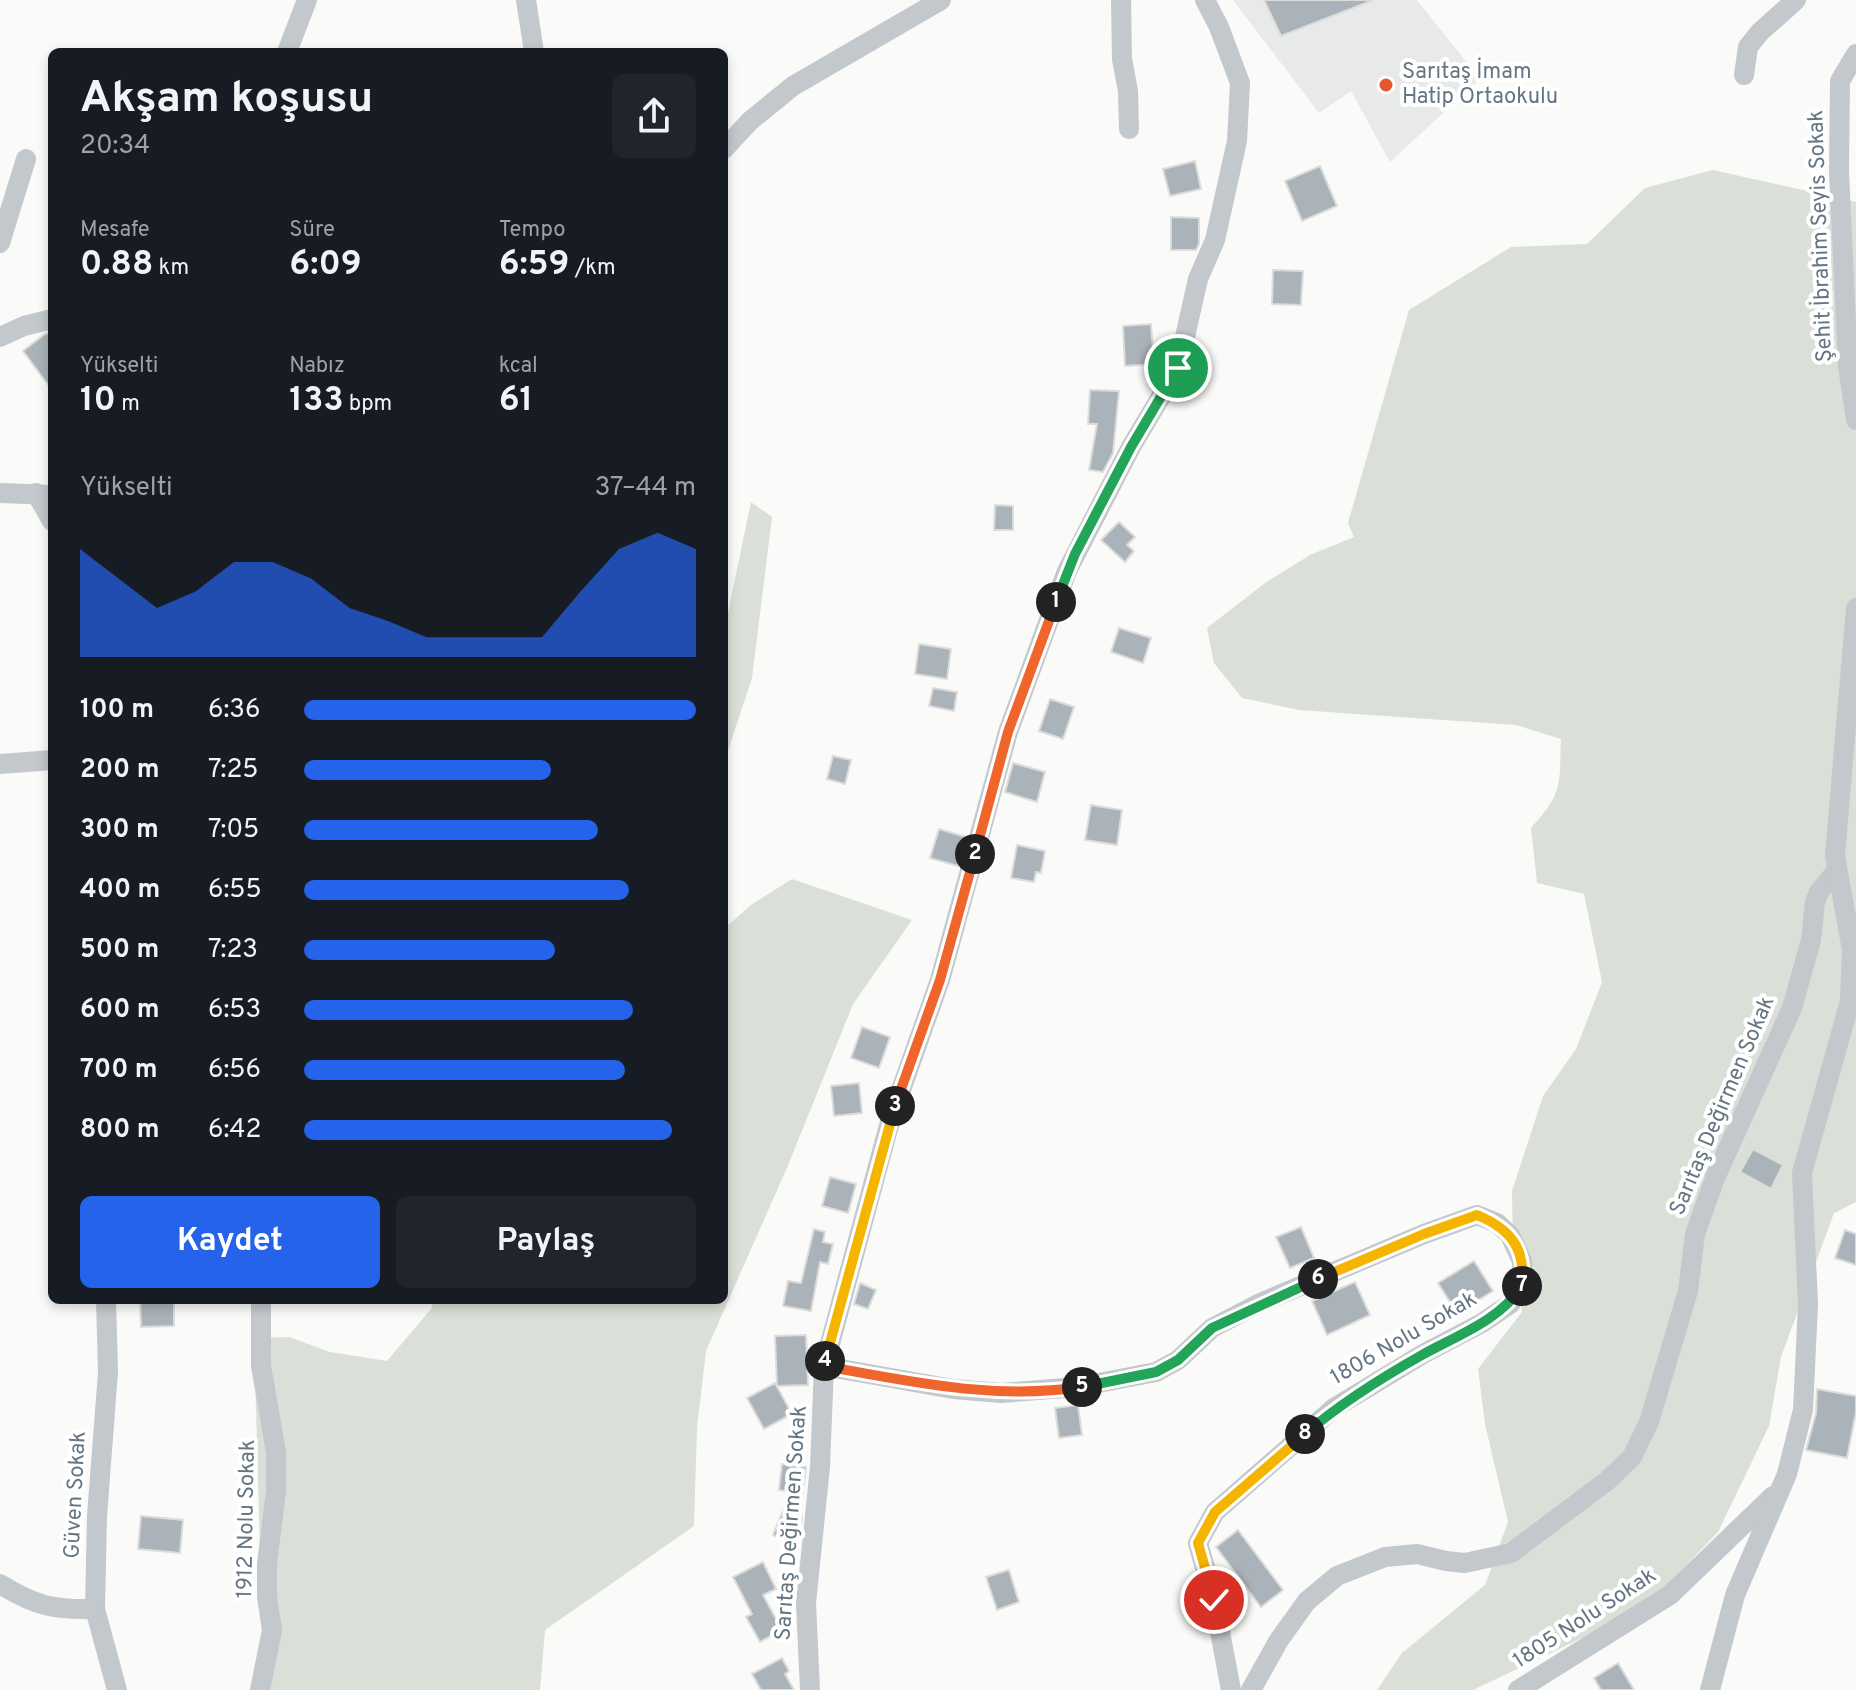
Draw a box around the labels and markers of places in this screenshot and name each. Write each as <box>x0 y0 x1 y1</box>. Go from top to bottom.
place label: Sarıtaş İmam Hatip Ortaokulu <box>1402 57 1558 111</box>
marker: Sarıtaş İmam Hatip Ortaokulu <box>1377 76 1395 94</box>
pin <box>1144 334 1212 402</box>
pin: 1 <box>1036 582 1076 622</box>
pin: 2 <box>955 834 995 874</box>
pin: 3 <box>875 1086 915 1126</box>
pin: 6 <box>1298 1259 1338 1299</box>
pin: 7 <box>1502 1266 1542 1306</box>
pin: 4 <box>805 1341 845 1381</box>
pin: 5 <box>1062 1367 1102 1407</box>
pin: 8 <box>1285 1414 1325 1454</box>
pin <box>1180 1566 1248 1634</box>

